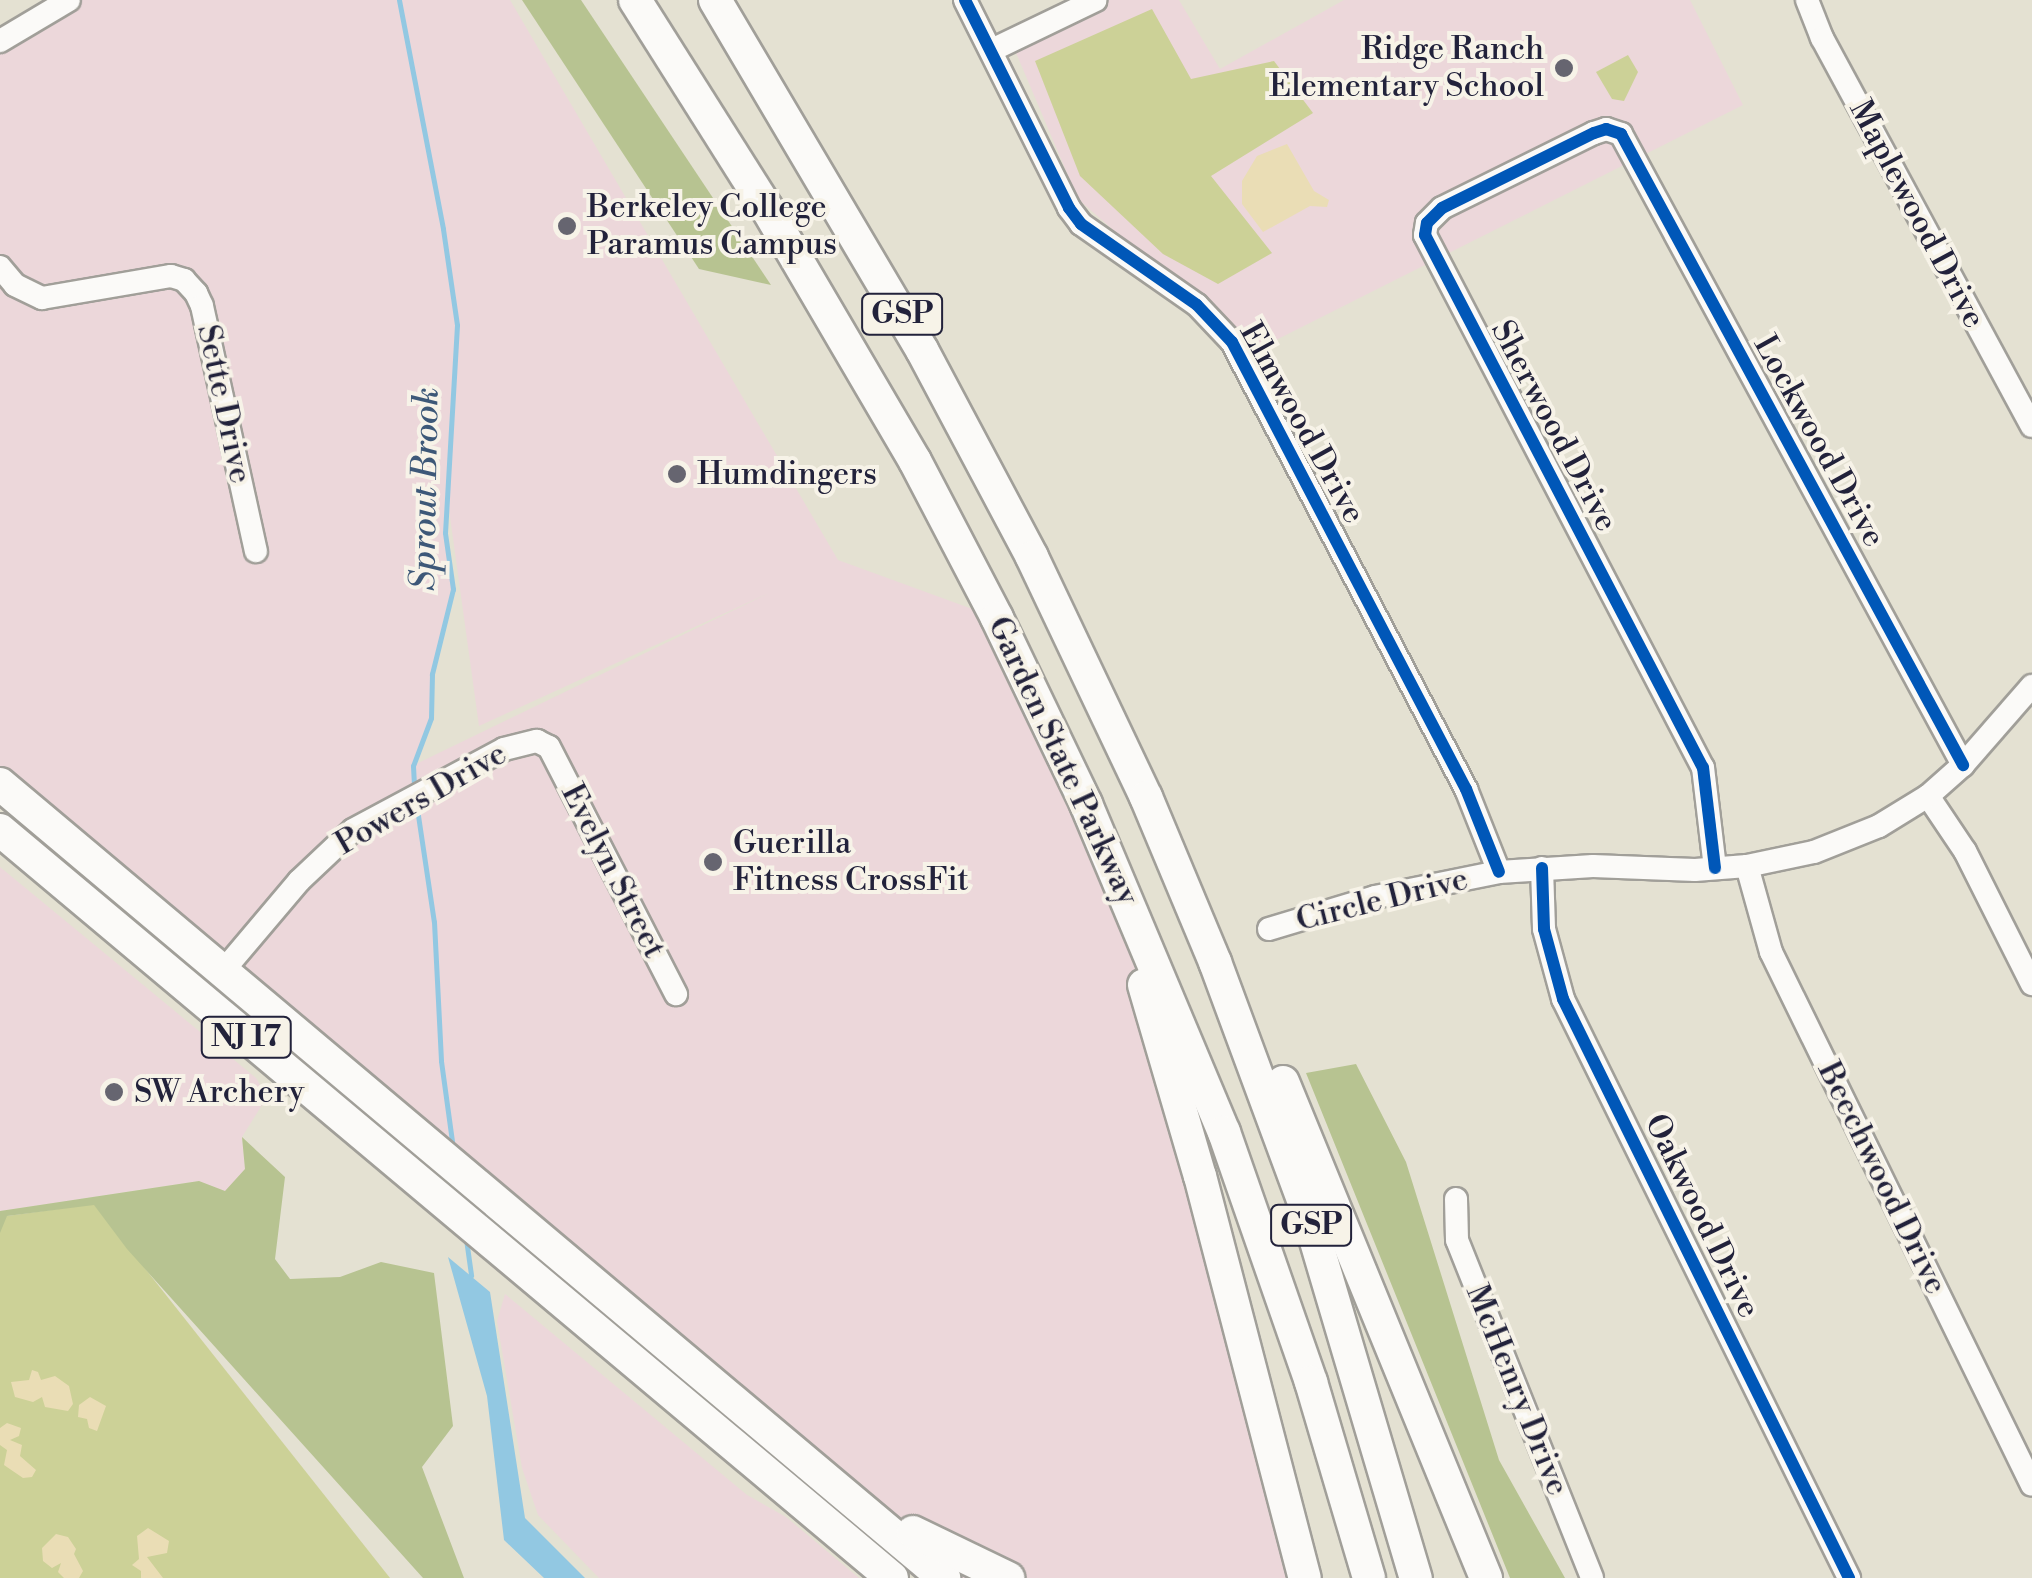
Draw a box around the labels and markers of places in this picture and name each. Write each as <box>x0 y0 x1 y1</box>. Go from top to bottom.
place label: Ridge Ranch Elementary School <box>1269 31 1544 106</box>
marker: Ridge Ranch Elementary School <box>1553 57 1575 79</box>
place label: Berkeley College Paramus Campus <box>587 189 837 264</box>
marker: Berkeley College Paramus Campus <box>556 215 578 237</box>
place label: Humdingers <box>697 455 877 493</box>
marker: Humdingers <box>666 463 688 485</box>
place label: Guerilla Fitness CrossFit <box>733 825 969 900</box>
marker: Guerilla Fitness CrossFit <box>702 851 724 873</box>
place label: SW Archery <box>134 1073 304 1111</box>
marker: SW Archery <box>103 1081 125 1103</box>

